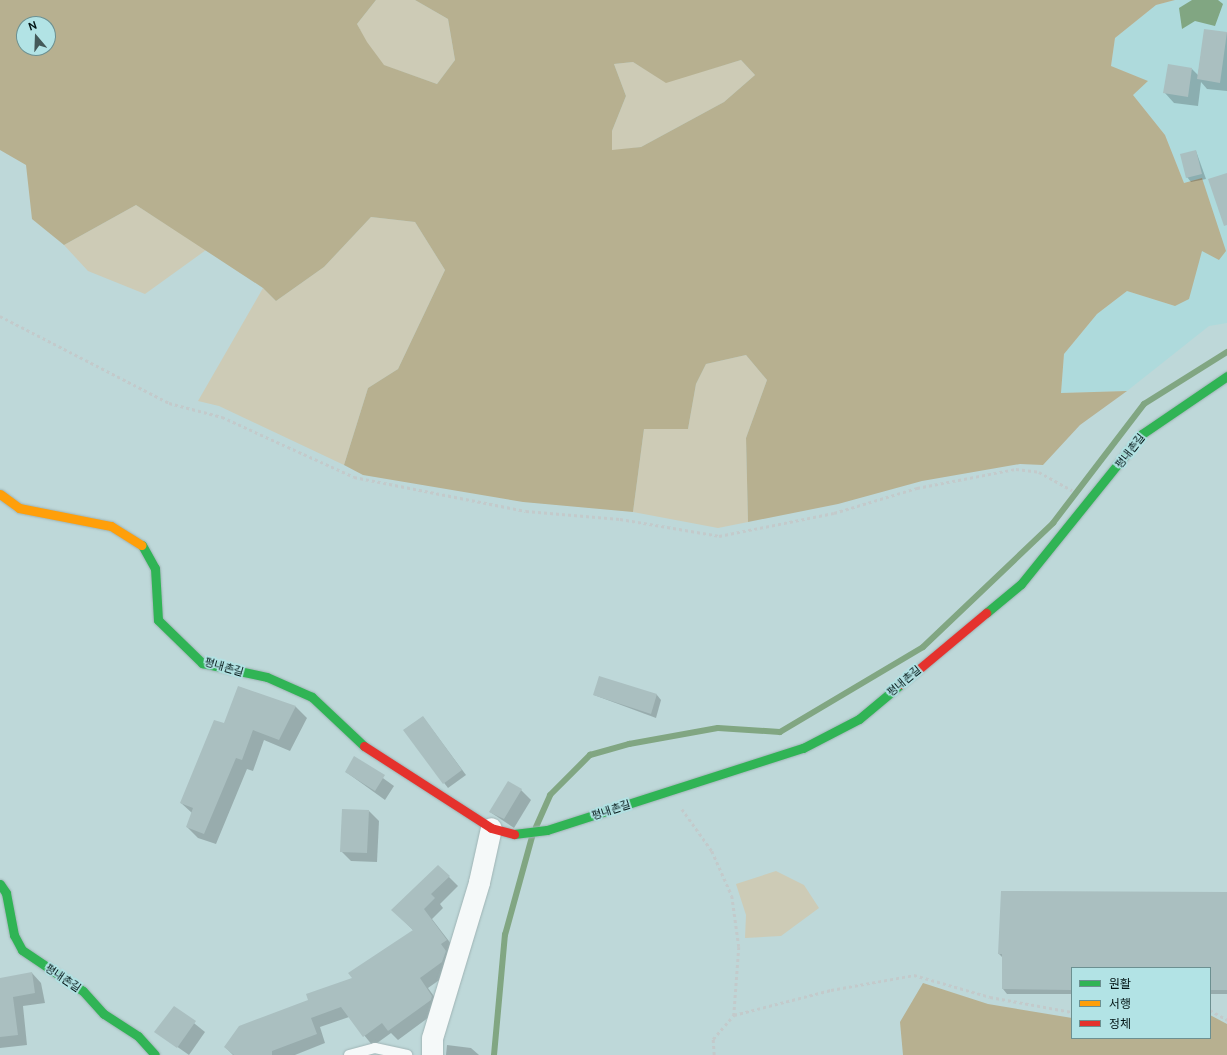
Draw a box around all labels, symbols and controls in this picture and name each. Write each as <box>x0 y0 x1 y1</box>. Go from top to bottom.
north arrow <box>16 16 56 56</box>
text: N <box>26 18 38 34</box>
street label: 평내촌길 <box>1112 431 1148 471</box>
street label: 평내촌길 <box>203 655 245 679</box>
street label: 평내촌길 <box>884 663 924 699</box>
street label: 평내촌길 <box>590 797 632 823</box>
street label: 평내촌길 <box>43 961 83 995</box>
legend <box>1071 967 1211 1039</box>
text: 원활 <box>1109 976 1131 992</box>
text: 서행 <box>1109 996 1131 1012</box>
text: 정체 <box>1109 1016 1131 1032</box>

